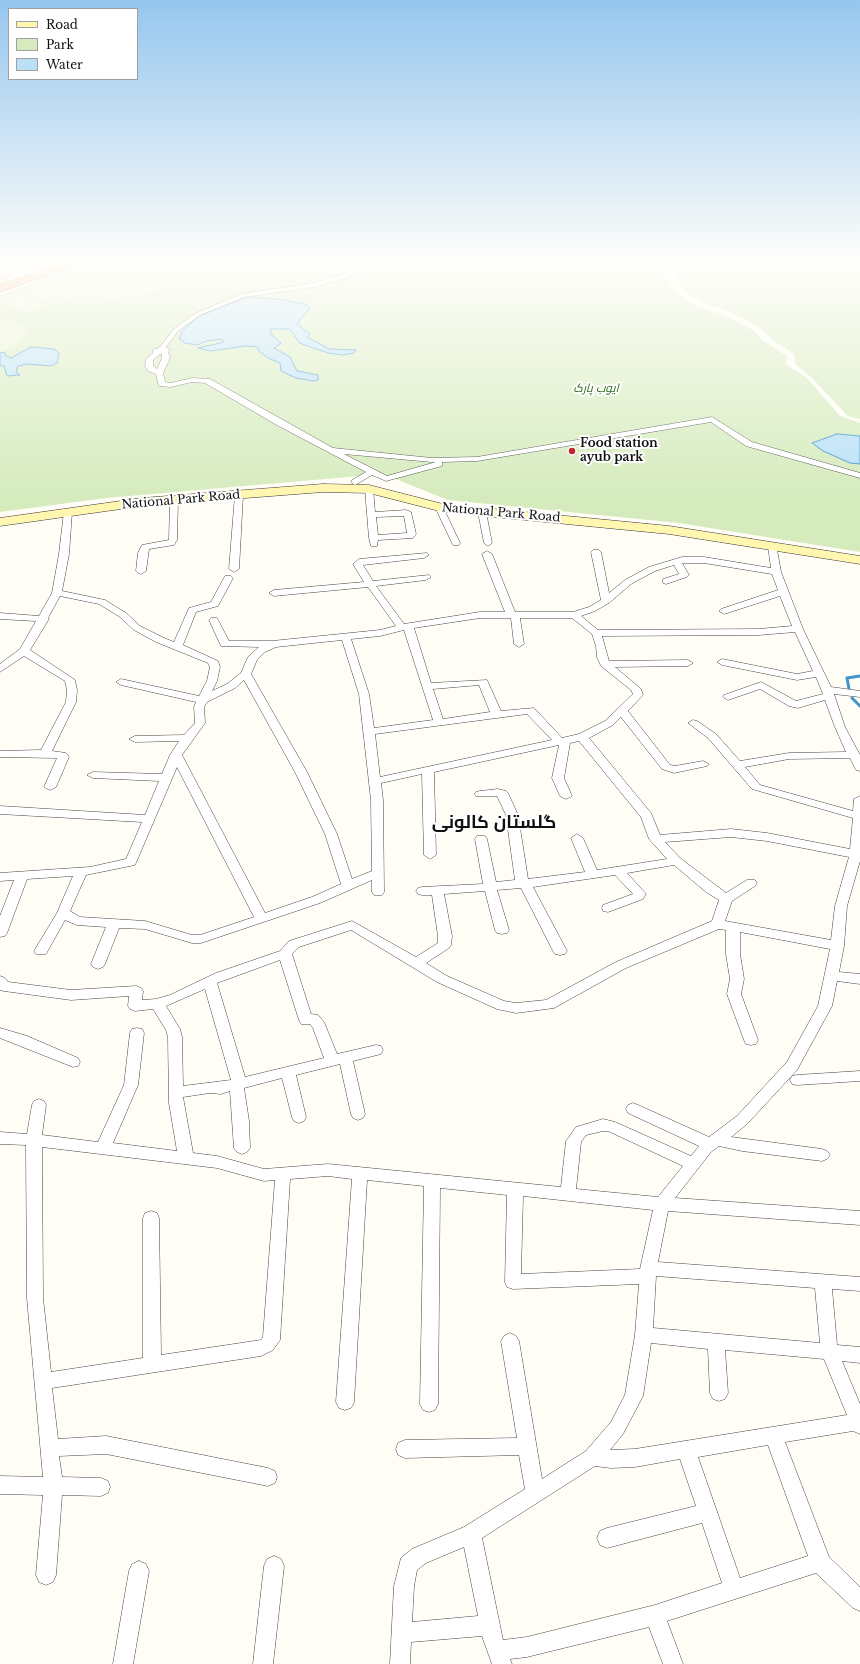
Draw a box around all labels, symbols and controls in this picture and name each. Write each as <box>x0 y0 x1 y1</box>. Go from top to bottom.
legend <box>8 8 138 80</box>
text: Road <box>46 17 78 32</box>
text: Park <box>46 37 74 52</box>
text: Water <box>46 57 83 72</box>
park label: ایوب پارک <box>573 382 619 396</box>
place label: Food station ayub park <box>580 437 658 465</box>
marker: Food station ayub park <box>567 446 577 456</box>
street label: National Park Road <box>121 488 241 512</box>
street label: National Park Road <box>441 501 561 525</box>
district label: گلستان کالونی <box>432 812 556 834</box>

